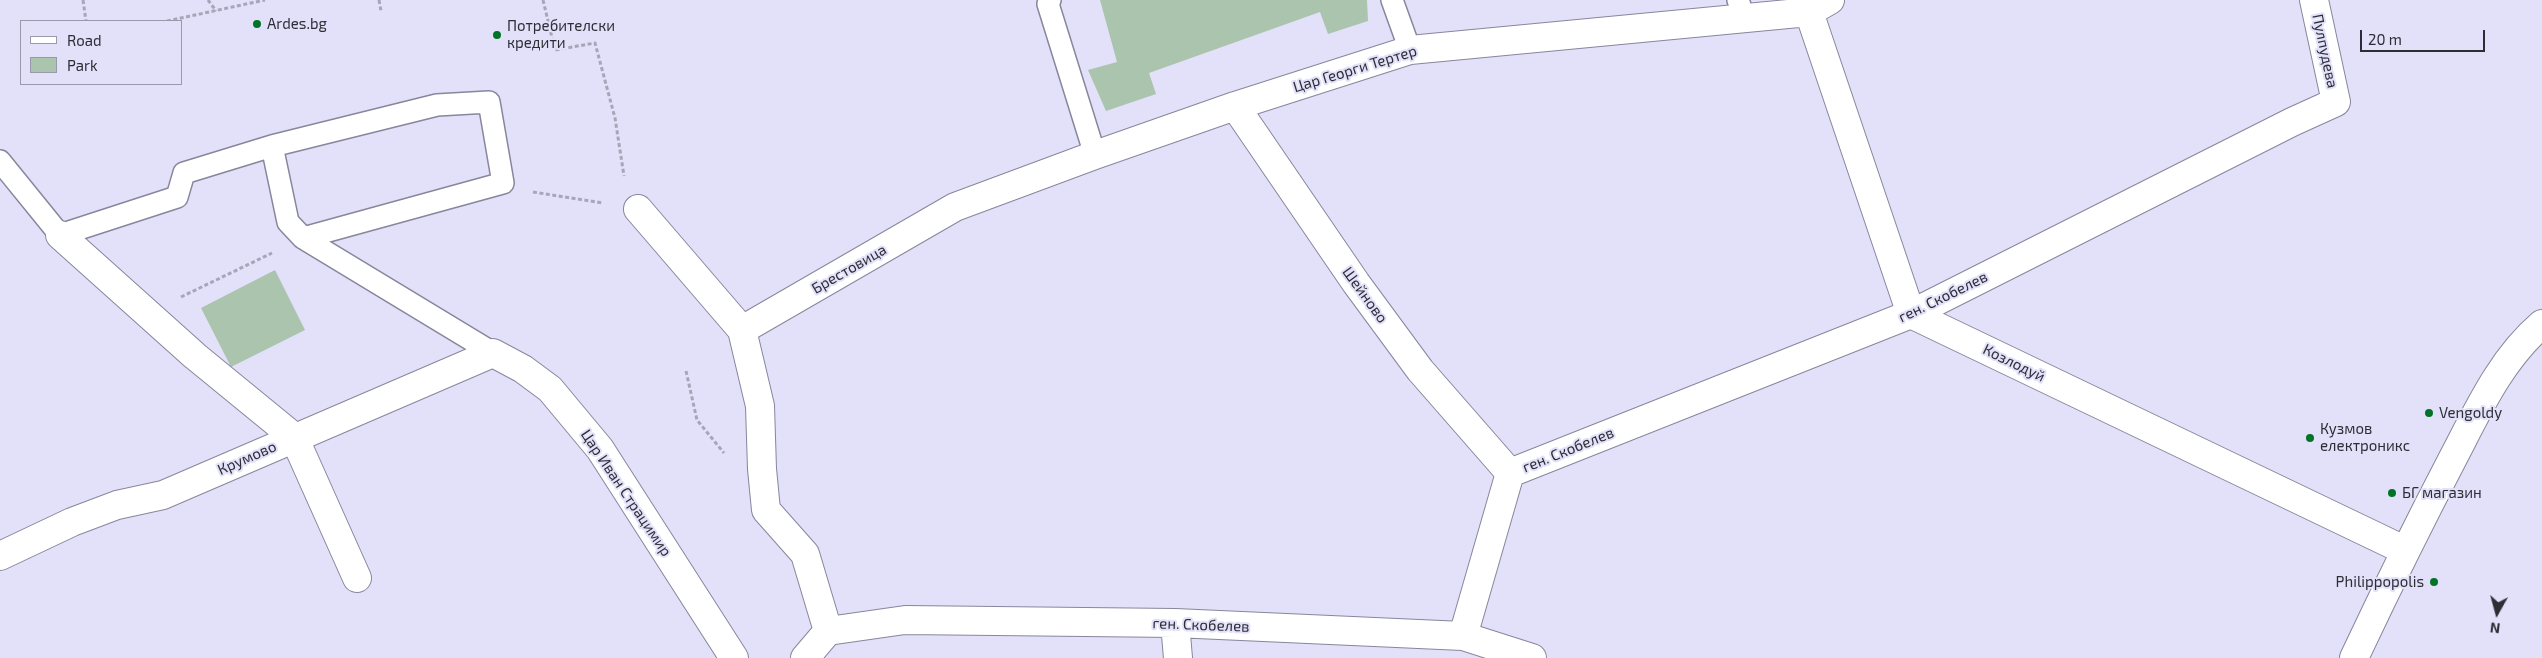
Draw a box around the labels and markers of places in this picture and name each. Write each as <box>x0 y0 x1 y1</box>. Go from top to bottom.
place label: Ardes.bg <box>267 15 327 33</box>
place label: Потребителски кредити <box>507 17 615 52</box>
marker: Ardes.bg <box>251 18 263 30</box>
marker: Потребителски кредити <box>491 29 503 41</box>
place label: Vengoldy <box>2439 404 2502 422</box>
marker: Vengoldy <box>2423 407 2435 419</box>
place label: Кузмов електроникс <box>2320 420 2410 455</box>
marker: Кузмов електроникс <box>2304 432 2316 444</box>
place label: БГ магазин <box>2402 484 2482 502</box>
marker: БГ магазин <box>2386 487 2398 499</box>
place label: Philippopolis <box>2336 573 2424 591</box>
marker: Philippopolis <box>2428 576 2440 588</box>

